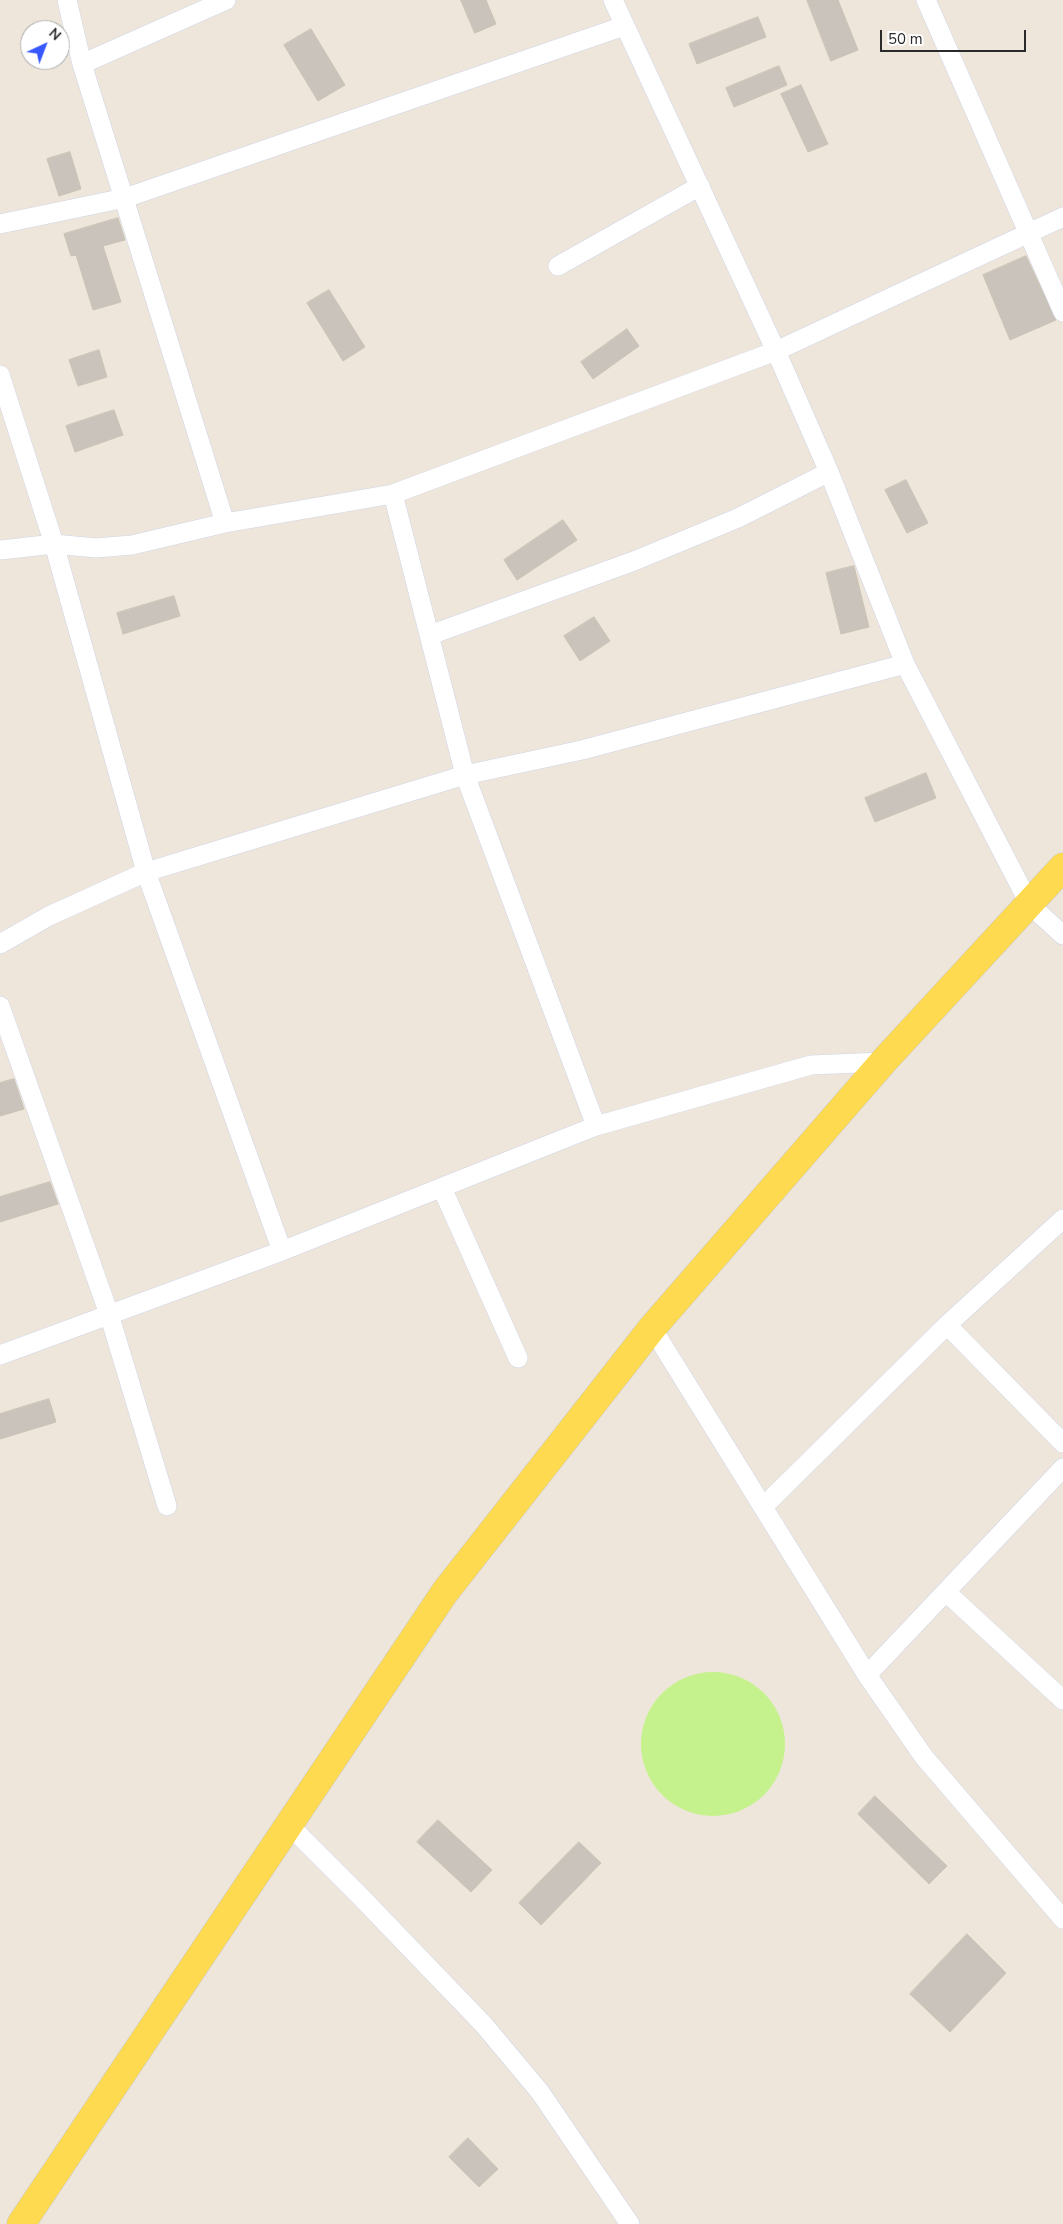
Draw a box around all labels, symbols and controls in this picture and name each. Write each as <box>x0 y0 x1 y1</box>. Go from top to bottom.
north arrow <box>20 20 70 70</box>
scale bar <box>883 20 1029 52</box>
text: N <box>45 24 65 45</box>
text: 50 m <box>888 29 923 49</box>

